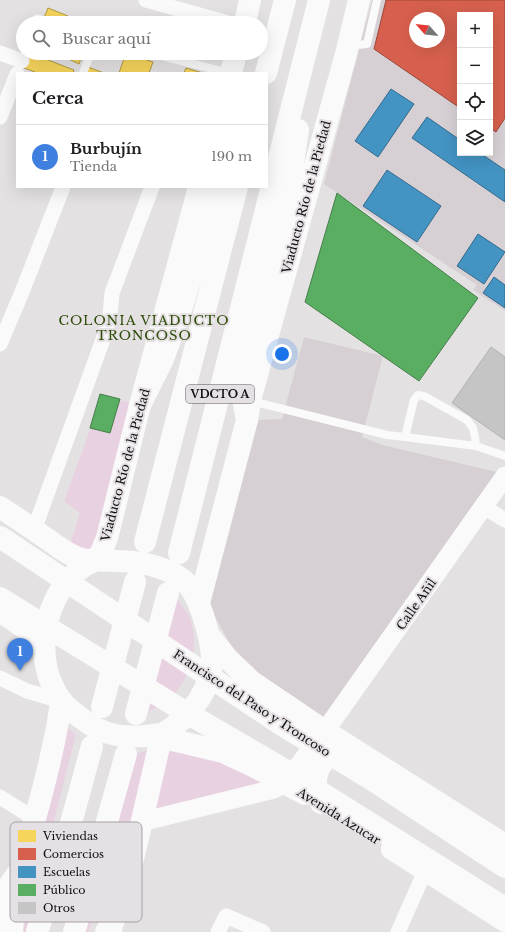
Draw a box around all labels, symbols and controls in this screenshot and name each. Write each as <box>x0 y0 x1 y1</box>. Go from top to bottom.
north arrow <box>409 12 445 48</box>
map controls <box>457 12 493 156</box>
button: + <box>457 12 493 48</box>
search box <box>16 16 268 60</box>
icon: search <box>30 27 52 49</box>
text: Buscar aquí <box>62 29 151 48</box>
button: − <box>457 48 493 84</box>
button: locate <box>457 84 493 120</box>
text: Cerca <box>32 88 84 109</box>
street label: Viaducto Río de la Piedad <box>278 119 334 276</box>
button: layers <box>457 120 493 156</box>
text: Burbujín <box>70 139 142 158</box>
text: 1 <box>42 148 48 165</box>
text: 190 m <box>211 148 252 165</box>
text: Tienda <box>70 158 117 175</box>
district label: COLONIA VIADUCTO TRONCOSO <box>59 312 229 344</box>
your location <box>272 344 292 364</box>
road number: VDCTO A <box>186 385 254 403</box>
street label: Viaducto Río de la Piedad <box>97 387 153 544</box>
street label: Calle Añil <box>393 575 439 633</box>
pin: 1 <box>7 638 33 671</box>
street label: Francisco del Paso y Troncoso <box>171 647 333 760</box>
street label: Avenida Azucar <box>294 784 384 848</box>
legend <box>10 822 142 922</box>
text: Viviendas <box>42 829 98 843</box>
text: Comercios <box>43 847 104 861</box>
text: Escuelas <box>43 865 90 879</box>
text: Público <box>43 883 86 897</box>
text: Otros <box>43 901 75 915</box>

